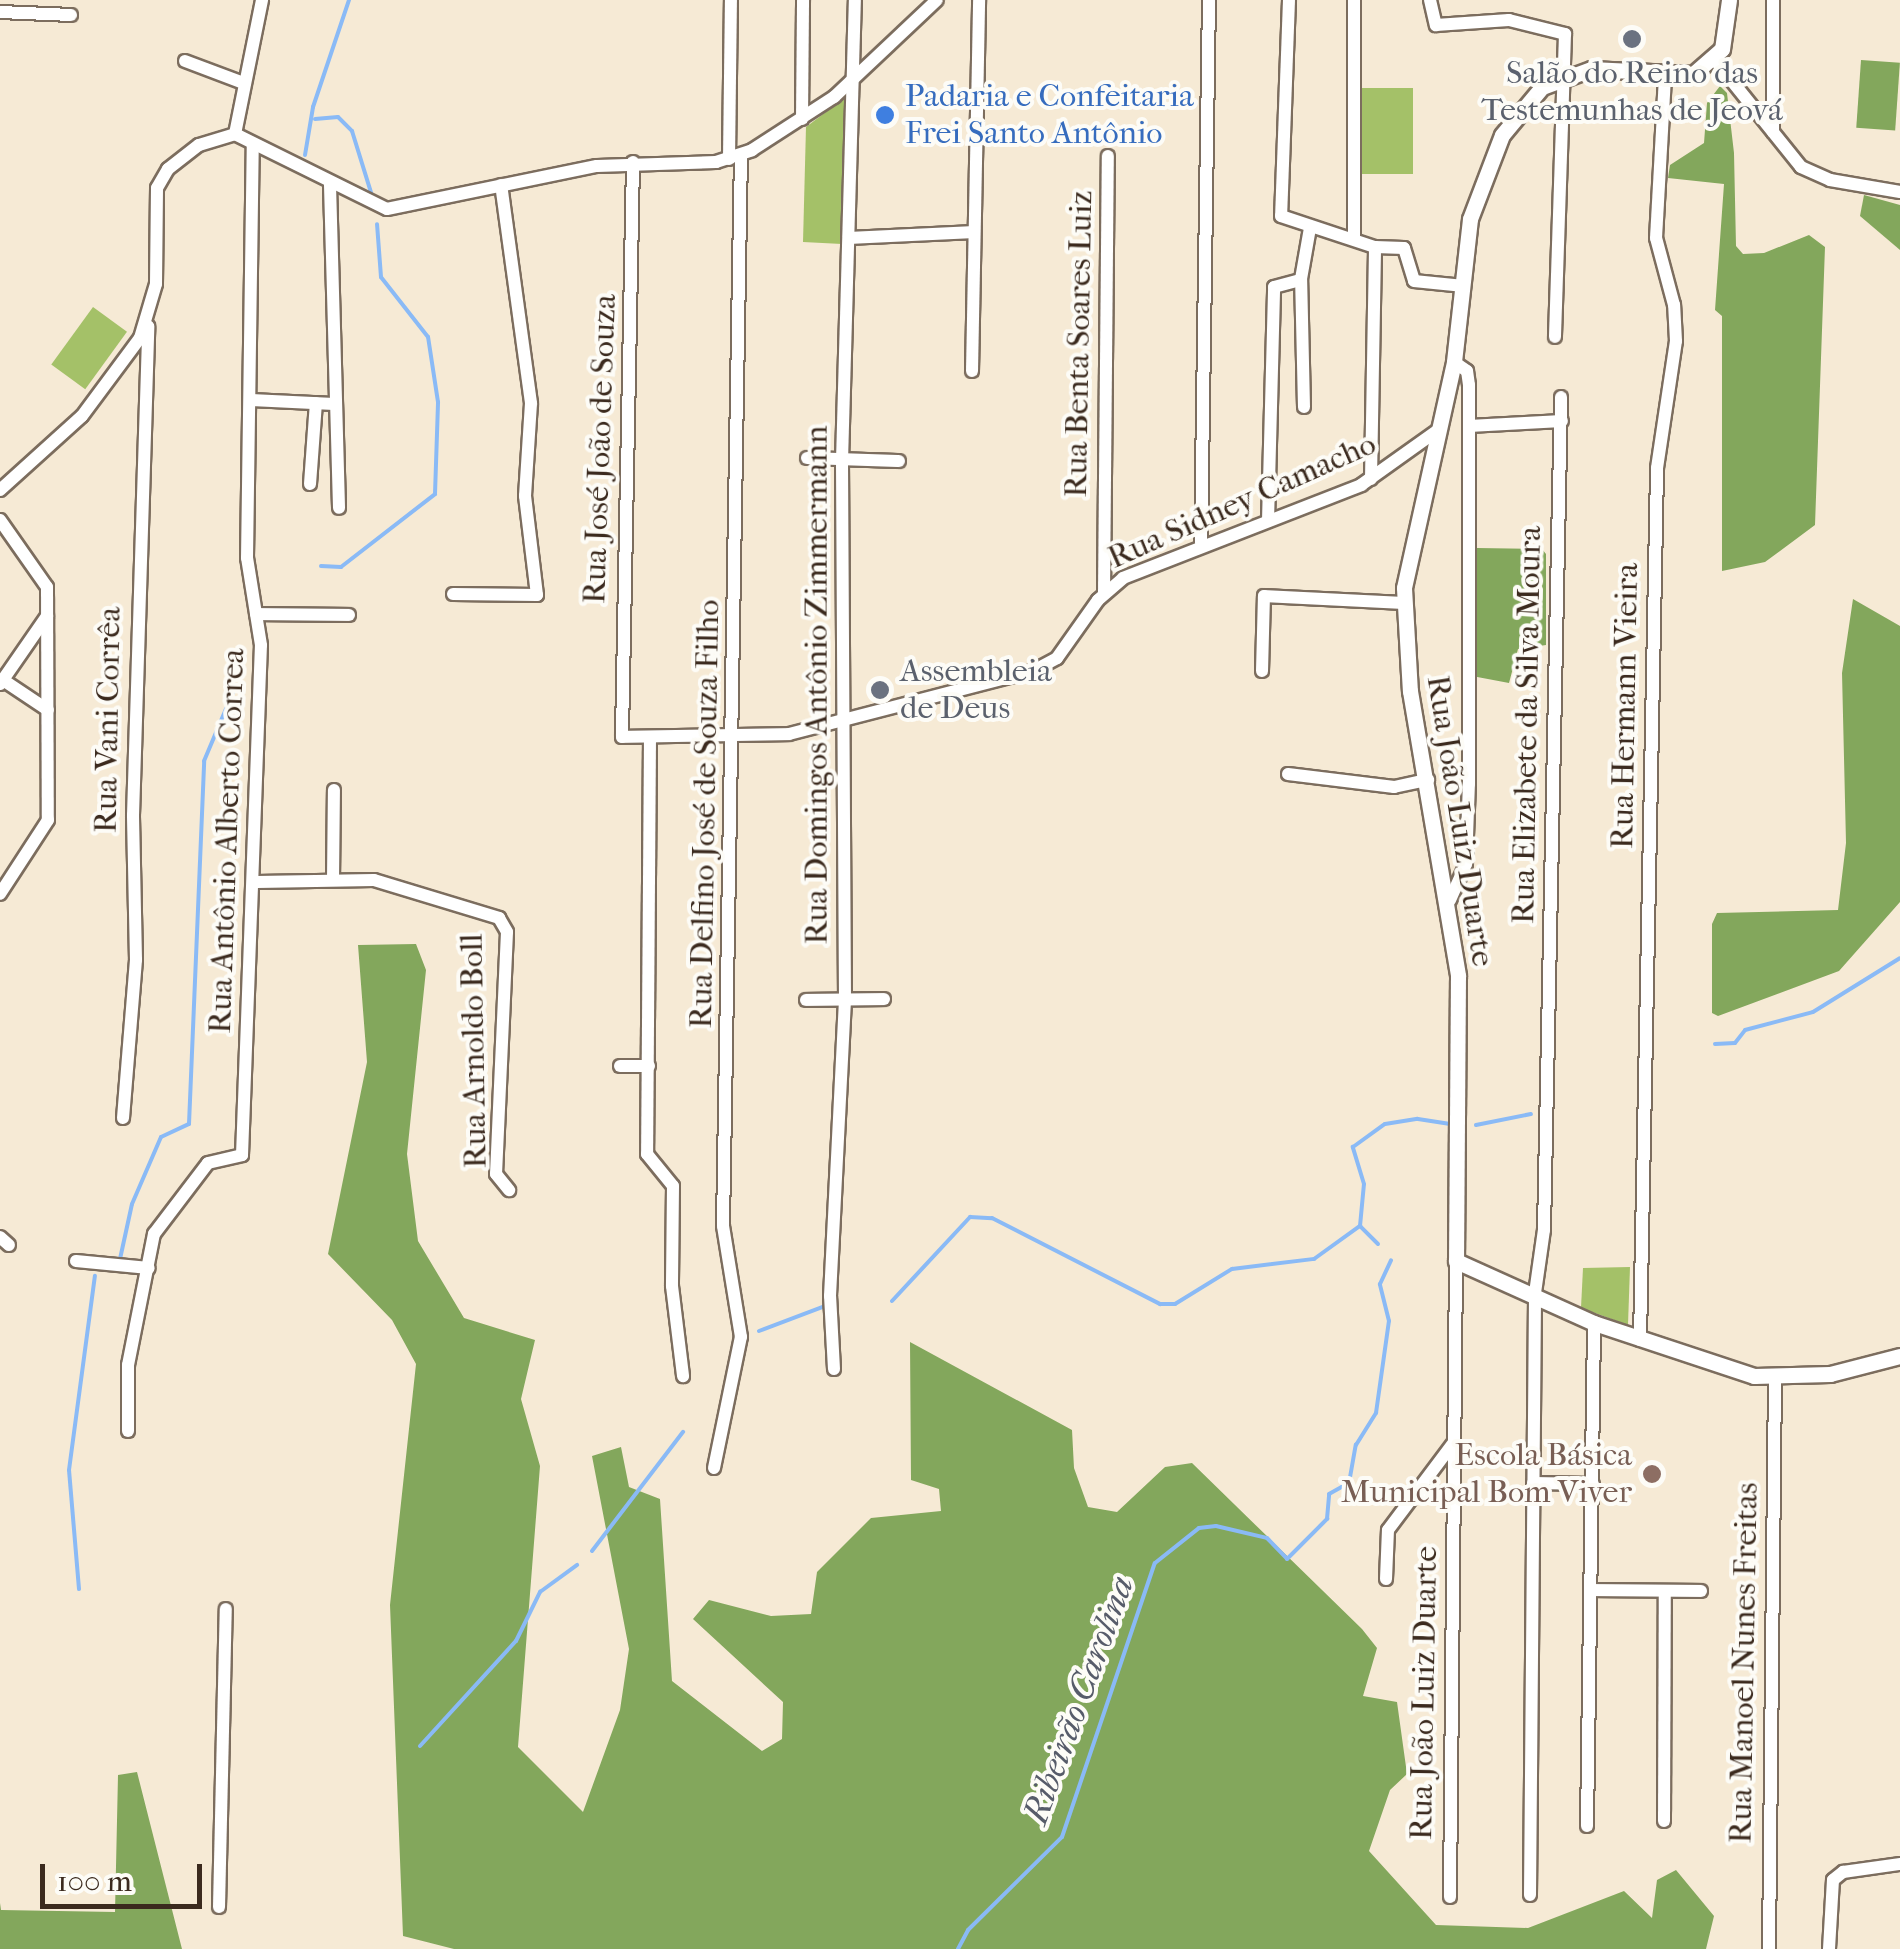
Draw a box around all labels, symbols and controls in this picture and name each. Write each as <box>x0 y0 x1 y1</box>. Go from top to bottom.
marker: Salão do Reino das Testemunhas de Jeová <box>1621 28 1643 50</box>
place label: Salão do Reino das Testemunhas de Jeová <box>1481 55 1783 130</box>
place label: Padaria e Confeitaria Frei Santo Antônio <box>905 78 1194 153</box>
marker: Padaria e Confeitaria Frei Santo Antônio <box>874 104 896 126</box>
street label: Rua Benta Soares Luiz <box>1057 190 1101 498</box>
street label: Rua José João de Souza <box>575 294 625 604</box>
street label: Rua Domingos Antônio Zimmermann <box>798 425 836 945</box>
street label: Rua Sidney Camacho <box>1102 425 1382 577</box>
street label: Rua Elizabete da Silva Moura <box>1504 526 1550 924</box>
street label: Rua Hermann Vieira <box>1603 563 1647 849</box>
street label: Rua Delfino José de Souza Filho <box>682 599 728 1029</box>
street label: Rua Vani Corrêa <box>87 607 129 833</box>
street label: Rua Antônio Alberto Correa <box>201 648 253 1034</box>
place label: Assembleia de Deus <box>900 653 1052 728</box>
street label: Rua João Luiz Duarte <box>1418 673 1502 969</box>
marker: Assembleia de Deus <box>869 679 891 701</box>
street label: Rua Arnoldo Boll <box>453 933 495 1169</box>
place label: Escola Básica Municipal Bom Viver <box>1341 1437 1632 1512</box>
marker: Escola Básica Municipal Bom Viver <box>1641 1463 1663 1485</box>
street label: Rua Manoel Nunes Freitas <box>1722 1482 1766 1844</box>
street label: Rua João Luiz Duarte <box>1402 1546 1446 1840</box>
water label: Ribeirão Carolina <box>1015 1571 1143 1829</box>
scale bar <box>45 1844 208 1906</box>
text: 100 m <box>57 1864 132 1899</box>

